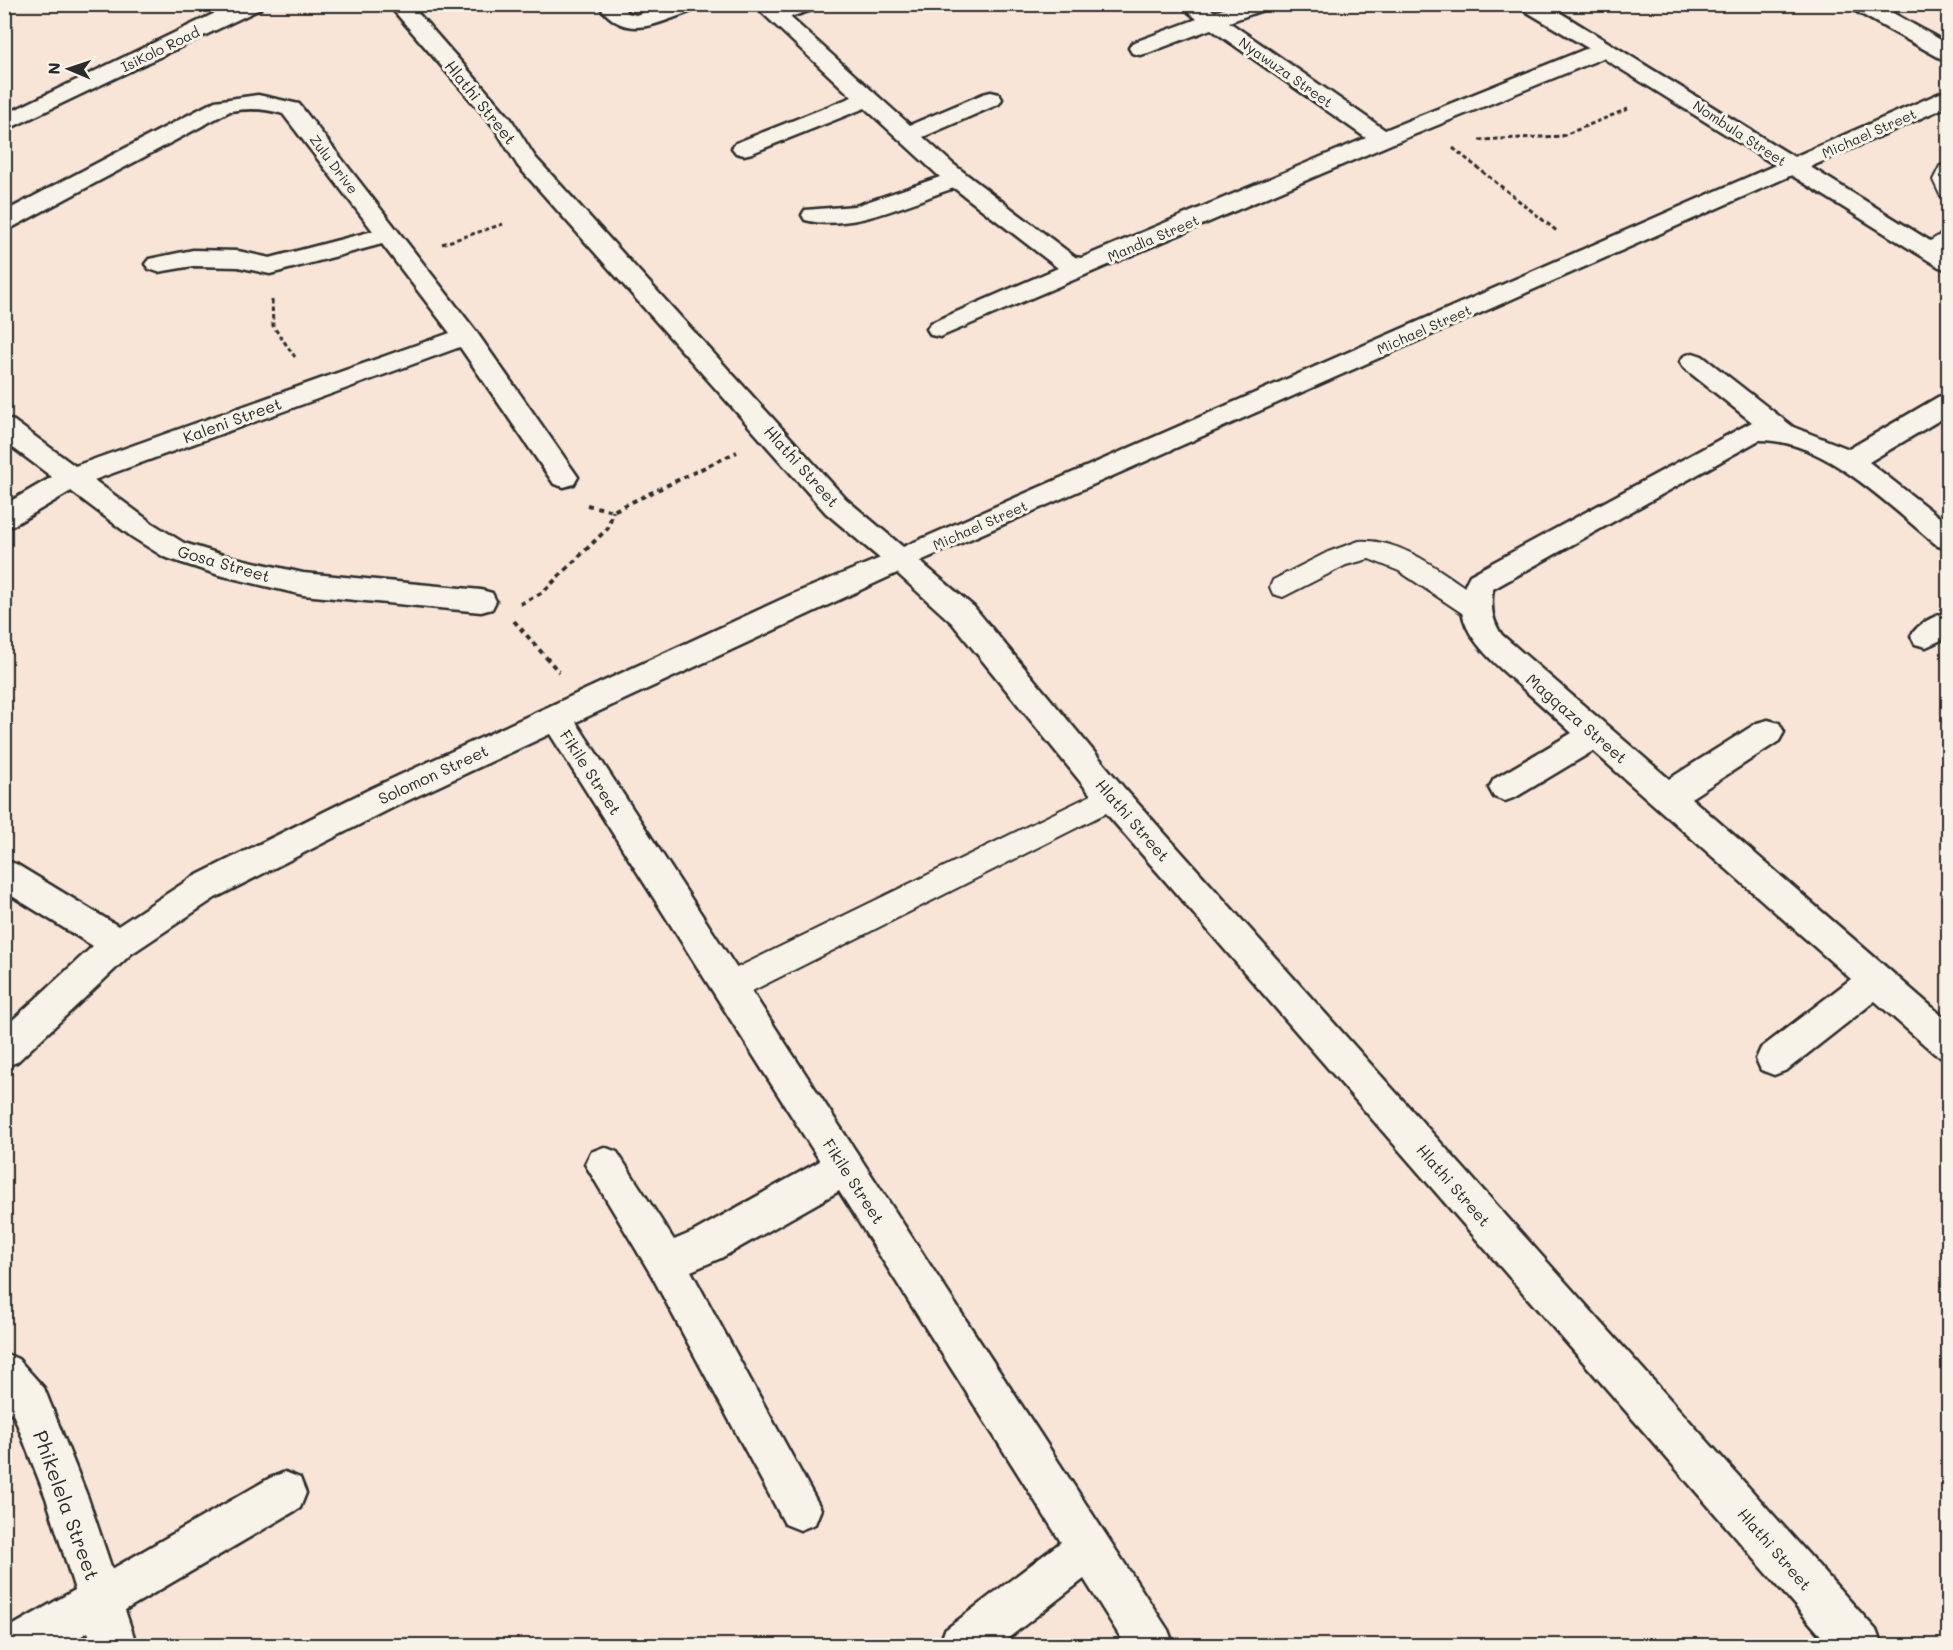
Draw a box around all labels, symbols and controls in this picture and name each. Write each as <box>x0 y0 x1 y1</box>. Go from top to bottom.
street label: IsiKolo Road <box>118 22 203 76</box>
street label: Nyawuza Street <box>1235 33 1337 111</box>
north arrow <box>39 39 99 99</box>
street label: Hlathi Street <box>441 56 521 148</box>
text: N <box>43 62 64 75</box>
street label: Nombula Street <box>1690 96 1790 170</box>
street label: Michael Street <box>1819 104 1919 162</box>
street label: Zulu Drive <box>305 130 363 198</box>
street label: Mandla Street <box>1104 210 1202 266</box>
street label: Michael Street <box>1374 300 1474 358</box>
street label: Kaleni Street <box>180 392 284 448</box>
street label: Hlathi Street <box>760 421 844 511</box>
street label: Michael Street <box>930 496 1030 554</box>
street label: Gosa Street <box>175 540 273 586</box>
street label: Magqaza Street <box>1522 668 1632 768</box>
street label: Fikile Street <box>556 726 626 818</box>
street label: Solomon Street <box>375 739 491 809</box>
street label: Hlathi Street <box>1091 774 1175 866</box>
street label: Fikile Street <box>819 1135 889 1227</box>
street label: Hlathi Street <box>1412 1139 1496 1231</box>
street label: Phikelela Street <box>28 1427 106 1583</box>
street label: Hlathi Street <box>1733 1503 1817 1595</box>

